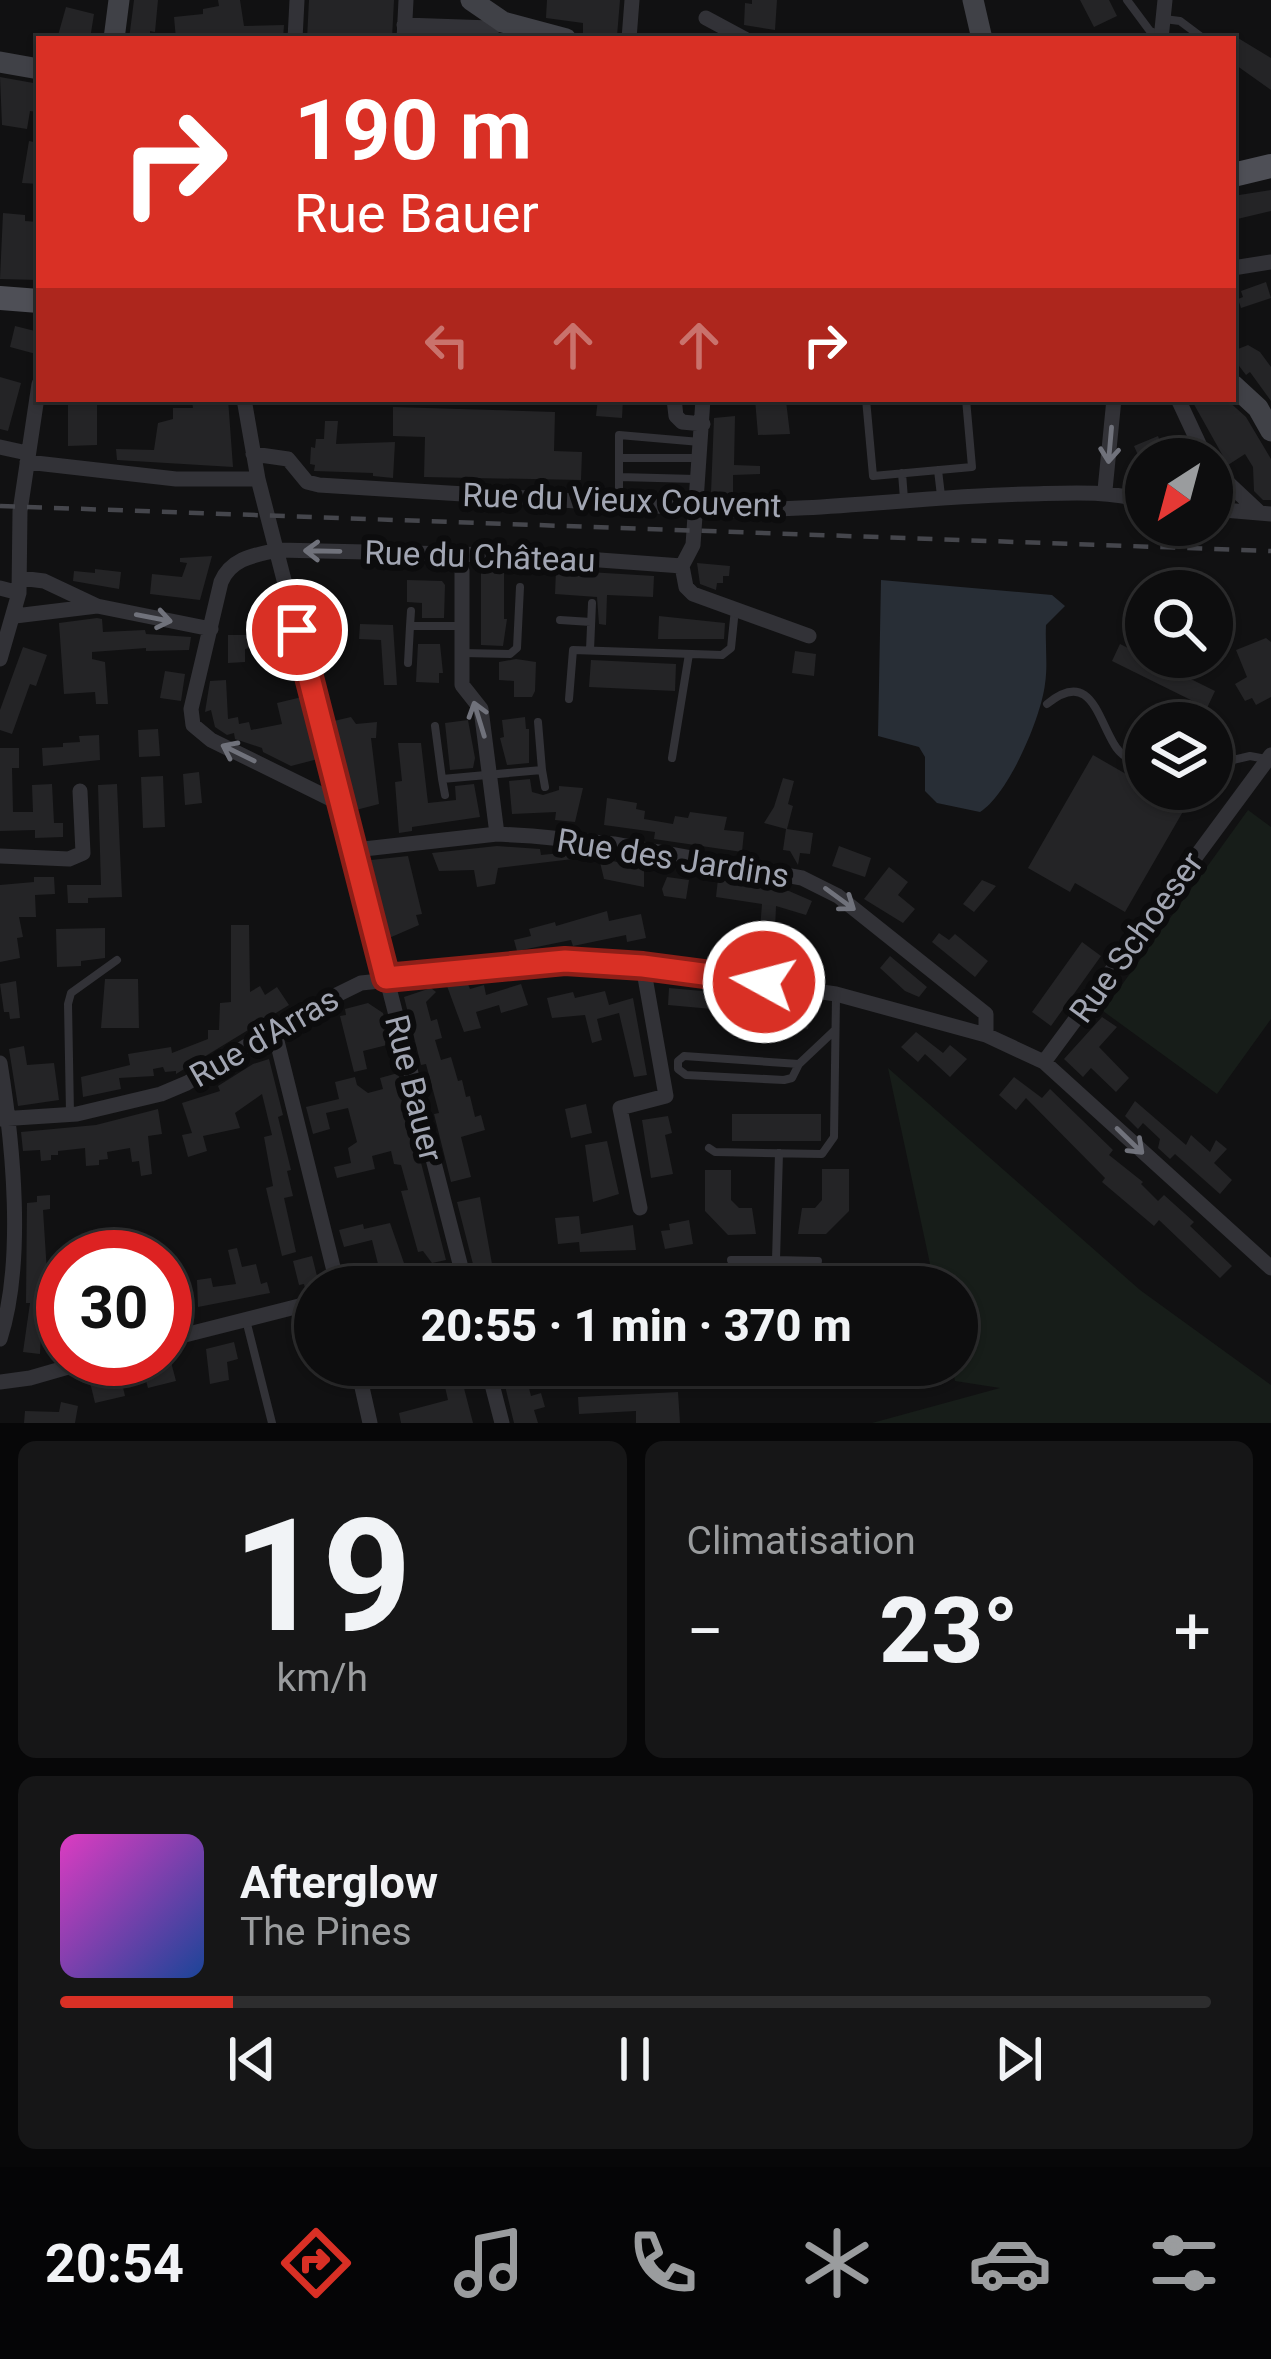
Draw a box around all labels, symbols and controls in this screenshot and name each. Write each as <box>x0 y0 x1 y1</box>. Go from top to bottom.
text: 190 m <box>294 81 532 180</box>
icon: right <box>96 84 252 240</box>
text: Rue Bauer <box>294 182 539 245</box>
icon: left <box>414 312 480 378</box>
icon: ahead <box>540 312 606 378</box>
icon: ahead <box>666 312 732 378</box>
icon: right <box>792 312 858 378</box>
one-way arrow <box>1098 425 1121 464</box>
north arrow <box>1125 438 1233 546</box>
map controls <box>1125 438 1233 810</box>
street label: Rue du Vieux Couvent <box>462 475 782 525</box>
street label: Rue du Château <box>364 532 596 580</box>
one-way arrow <box>303 539 342 562</box>
button: search <box>1125 570 1233 678</box>
pin <box>246 579 348 681</box>
icon: arrive <box>264 597 330 663</box>
one-way arrow <box>134 608 173 630</box>
one-way arrow <box>467 700 489 738</box>
button: layers <box>1125 702 1233 810</box>
one-way arrow <box>221 741 257 763</box>
street label: Rue des Jardins <box>554 820 792 896</box>
street label: Rue Schoeser <box>1061 844 1211 1030</box>
one-way arrow <box>823 886 856 911</box>
position arrow <box>701 919 827 1045</box>
street label: Rue d'Arras <box>183 979 345 1095</box>
street label: Rue Bauer <box>377 1011 451 1165</box>
one-way arrow <box>1115 1127 1144 1155</box>
speed limit sign: 30 <box>36 1230 192 1386</box>
text: 20:55 · 1 min · 370 m <box>420 1299 852 1352</box>
text: 19 <box>233 1485 412 1668</box>
text: Climatisation <box>687 1518 916 1564</box>
text: 23° <box>879 1579 1019 1684</box>
text: − <box>687 1593 724 1670</box>
text: + <box>1174 1593 1211 1670</box>
text: km/h <box>276 1655 368 1701</box>
text: Afterglow <box>240 1856 438 1909</box>
text: The Pines <box>240 1909 412 1955</box>
icon: previous <box>219 2026 285 2092</box>
icon: pause <box>602 2026 668 2092</box>
icon: next <box>986 2026 1052 2092</box>
icon: directions <box>274 2221 358 2305</box>
icon: music <box>447 2221 531 2305</box>
icon: phone <box>621 2221 705 2305</box>
icon: climate <box>795 2221 879 2305</box>
icon: car <box>968 2221 1052 2305</box>
icon: filters <box>1142 2221 1226 2305</box>
text: 20:54 <box>45 2232 184 2295</box>

